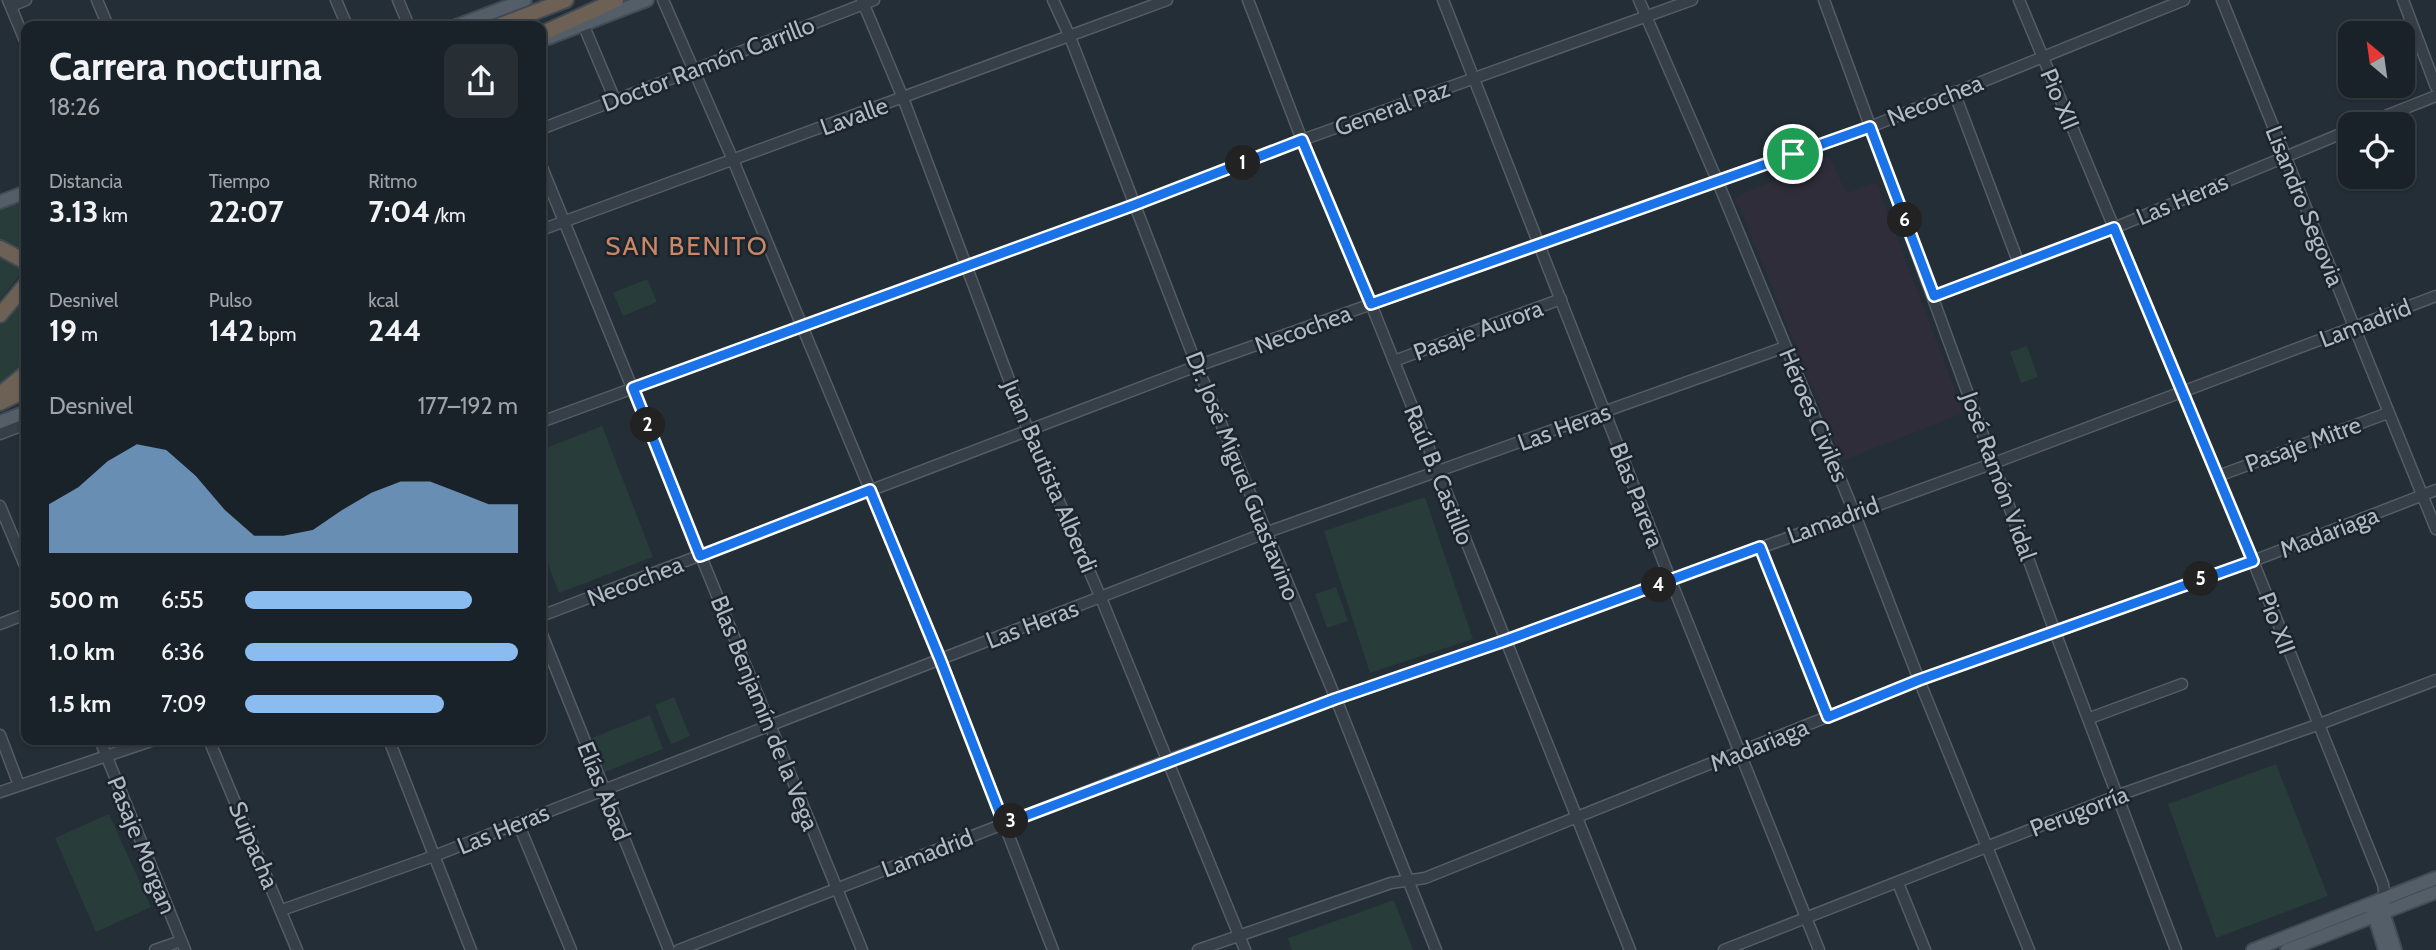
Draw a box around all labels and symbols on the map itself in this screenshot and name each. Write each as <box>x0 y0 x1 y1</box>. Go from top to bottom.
street label: Doctor Ramón Carrillo <box>598 10 818 118</box>
north arrow <box>2338 21 2415 98</box>
street label: Pio XII <box>2034 64 2086 134</box>
street label: Necochea <box>1883 68 1987 132</box>
street label: General Paz <box>1331 74 1453 142</box>
street label: Lavalle <box>816 90 892 142</box>
street label: Lisandro Segovia <box>2260 121 2351 291</box>
pin <box>1763 124 1823 184</box>
pin: 1 <box>1226 146 1260 180</box>
street label: Las Heras <box>2132 167 2232 231</box>
pin: 6 <box>1888 202 1923 238</box>
district label: SAN BENITO <box>605 230 769 262</box>
street label: Lamadrid <box>2315 292 2415 354</box>
street label: Pasaje Aurora <box>1409 293 1547 367</box>
street label: Necochea <box>1251 298 1356 360</box>
street label: Héroes Civiles <box>1773 344 1855 486</box>
street label: Dr. José Miguel Guastavino <box>1180 347 1306 605</box>
street label: Juan Bautista Alberdi <box>996 374 1104 577</box>
street label: José Ramón Vidal <box>1955 387 2043 564</box>
street label: Las Heras <box>1514 397 1614 457</box>
street label: Raúl B. Castillo <box>1398 401 1480 549</box>
pin: 2 <box>630 408 666 442</box>
street label: Pasaje Mitre <box>2241 410 2365 478</box>
street label: Blas Parera <box>1604 438 1670 552</box>
street label: Lamadrid <box>1783 490 1883 550</box>
street label: Madariaga <box>2276 500 2383 564</box>
street label: Necochea <box>583 549 688 613</box>
pin: 5 <box>2184 562 2218 596</box>
pin: 4 <box>1642 568 1676 602</box>
street label: Pio XII <box>2252 588 2302 658</box>
street label: Blas Benjamín de la Vega <box>705 591 826 835</box>
street label: Las Heras <box>982 593 1082 655</box>
street label: Madariaga <box>1706 712 1813 778</box>
street label: Elías Abad <box>571 737 637 845</box>
street label: Pasaje Morgan <box>101 772 183 918</box>
street label: Perugorría <box>2026 779 2133 843</box>
street label: Suipacha <box>223 797 285 893</box>
street label: Las Heras <box>453 797 553 861</box>
pin: 3 <box>993 804 1028 838</box>
street label: Lamadrid <box>877 822 977 884</box>

